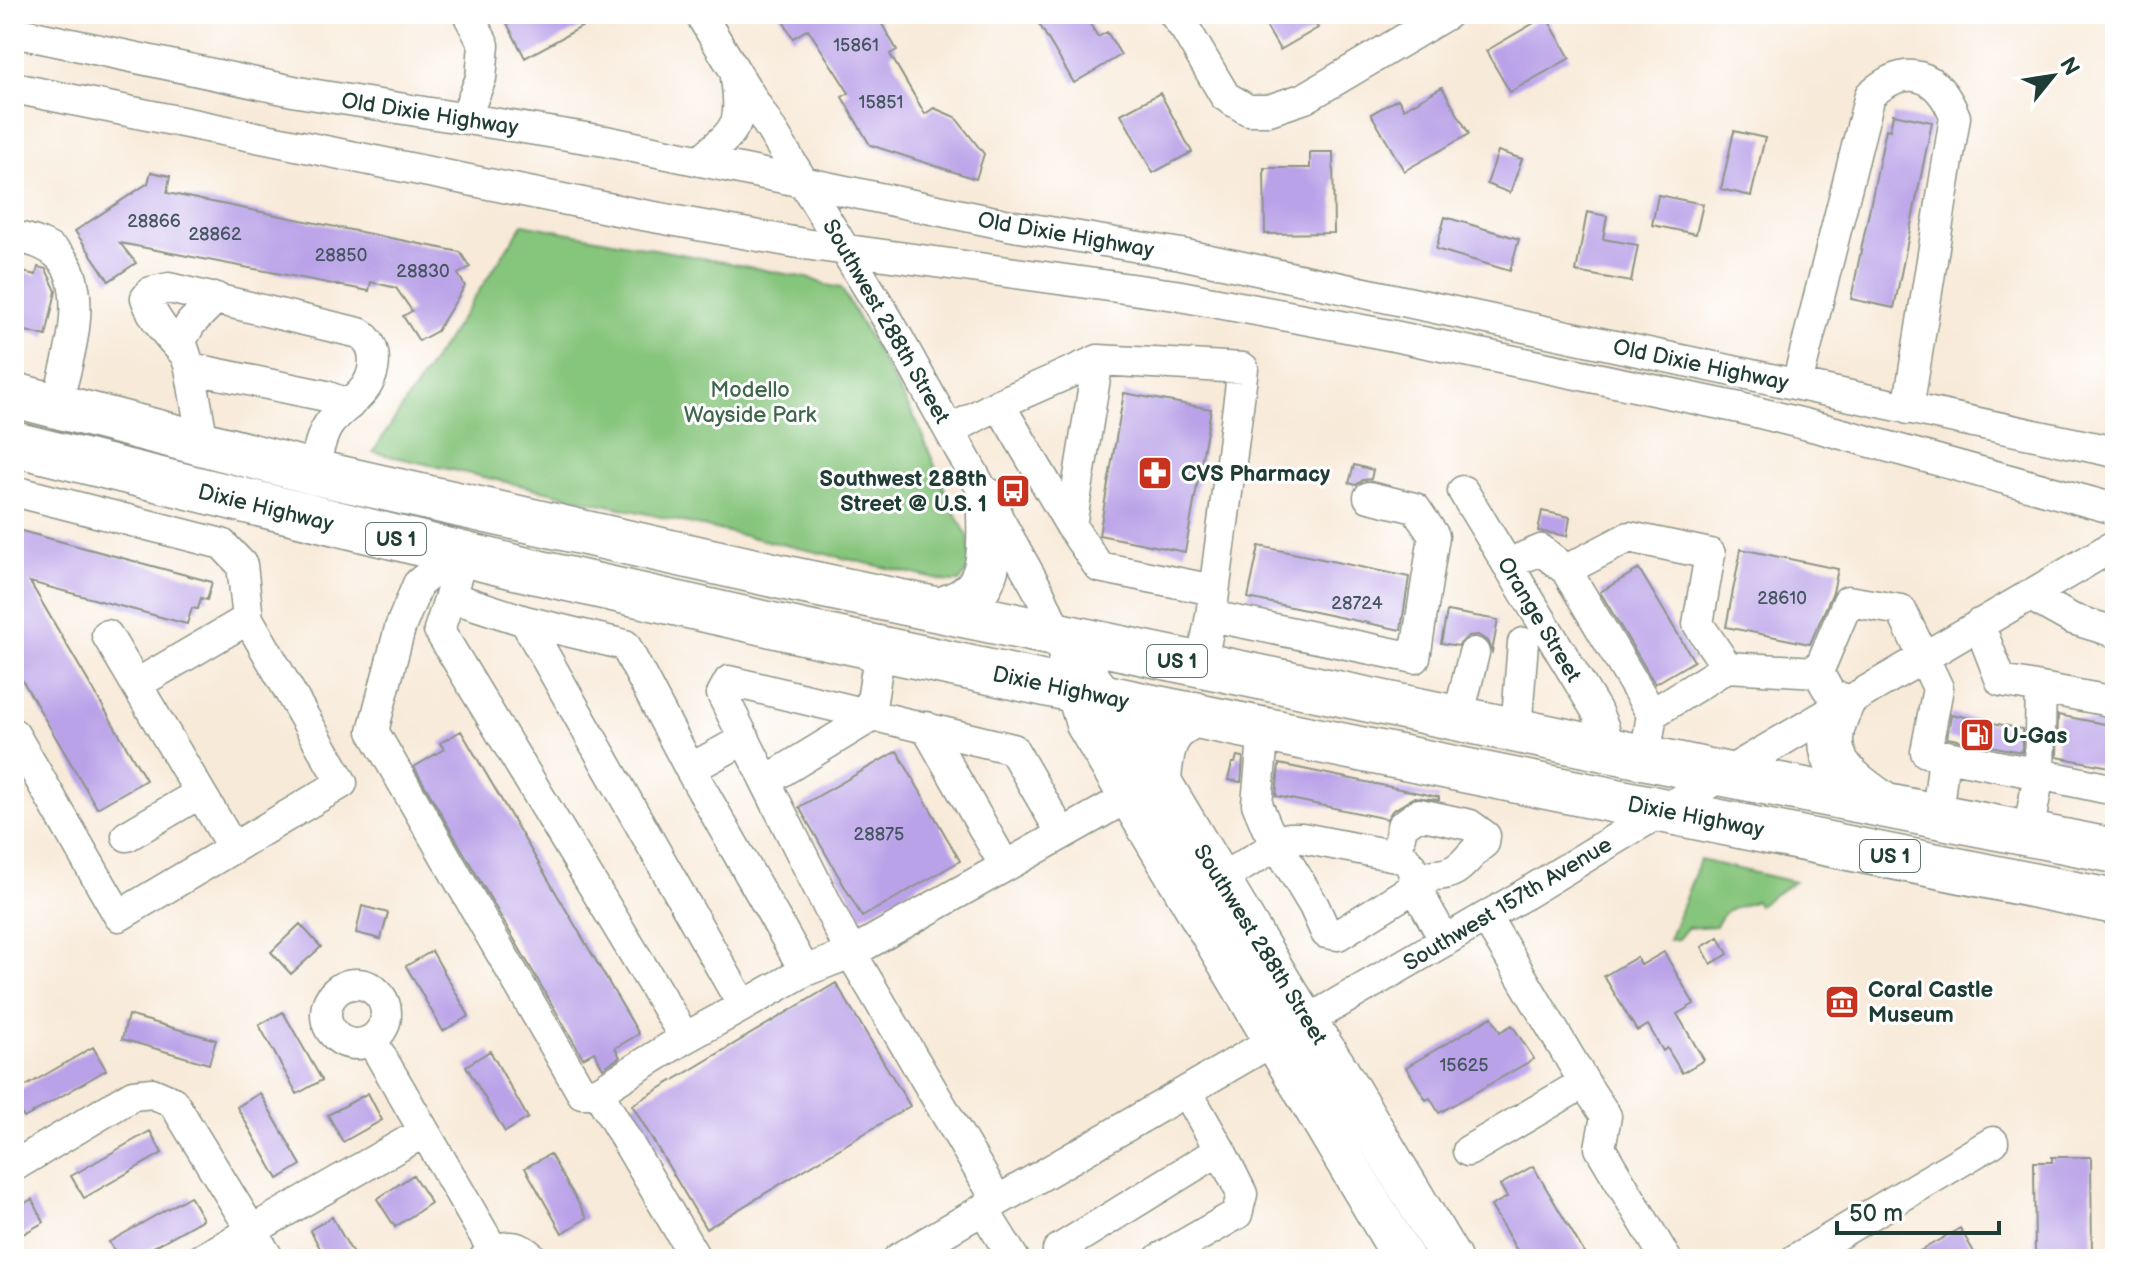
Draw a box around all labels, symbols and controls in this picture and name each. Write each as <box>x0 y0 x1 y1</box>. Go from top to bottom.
house number: 15861 <box>833 35 879 56</box>
north arrow <box>2013 36 2093 116</box>
text: N <box>2053 53 2085 81</box>
street label: Old Dixie Highway <box>339 87 520 142</box>
house number: 15851 <box>858 92 904 113</box>
street label: Old Dixie Highway <box>975 207 1156 264</box>
house number: 28866 <box>127 211 181 232</box>
street label: Southwest 288th Street <box>816 215 955 429</box>
house number: 28862 <box>188 224 242 245</box>
house number: 28850 <box>315 245 367 266</box>
house number: 28830 <box>396 261 450 282</box>
street label: Old Dixie Highway <box>1611 334 1791 397</box>
park label: Modello Wayside Park <box>684 377 817 429</box>
pharmacy icon: CVS Pharmacy <box>1136 454 1174 492</box>
place label: CVS Pharmacy <box>1181 461 1330 488</box>
place label: Southwest 288th Street @ U.S. 1 <box>820 466 987 518</box>
bus stop icon: Southwest 288th Street @ U.S. 1 <box>994 472 1032 510</box>
street label: Dixie Highway <box>195 479 336 538</box>
road number: US 1 <box>366 523 426 555</box>
street label: Orange Street <box>1491 552 1587 687</box>
house number: 28610 <box>1757 588 1807 609</box>
house number: 28724 <box>1331 593 1383 614</box>
road number: US 1 <box>1147 645 1207 677</box>
street label: Dixie Highway <box>990 661 1131 716</box>
fuel station icon: U-Gas <box>1958 716 1996 754</box>
place label: U-Gas <box>2003 723 2067 750</box>
street label: Dixie Highway <box>1625 791 1766 844</box>
house number: 28875 <box>854 824 904 845</box>
street label: Southwest 157th Avenue <box>1399 831 1617 977</box>
street label: Southwest 288th Street <box>1187 840 1333 1050</box>
road number: US 1 <box>1860 840 1920 872</box>
place label: Coral Castle Museum <box>1868 977 1993 1029</box>
museum icon: Coral Castle Museum <box>1823 983 1861 1021</box>
house number: 15625 <box>1439 1055 1489 1076</box>
scale bar <box>1837 1185 1999 1235</box>
text: 50 m <box>1849 1199 1903 1228</box>

